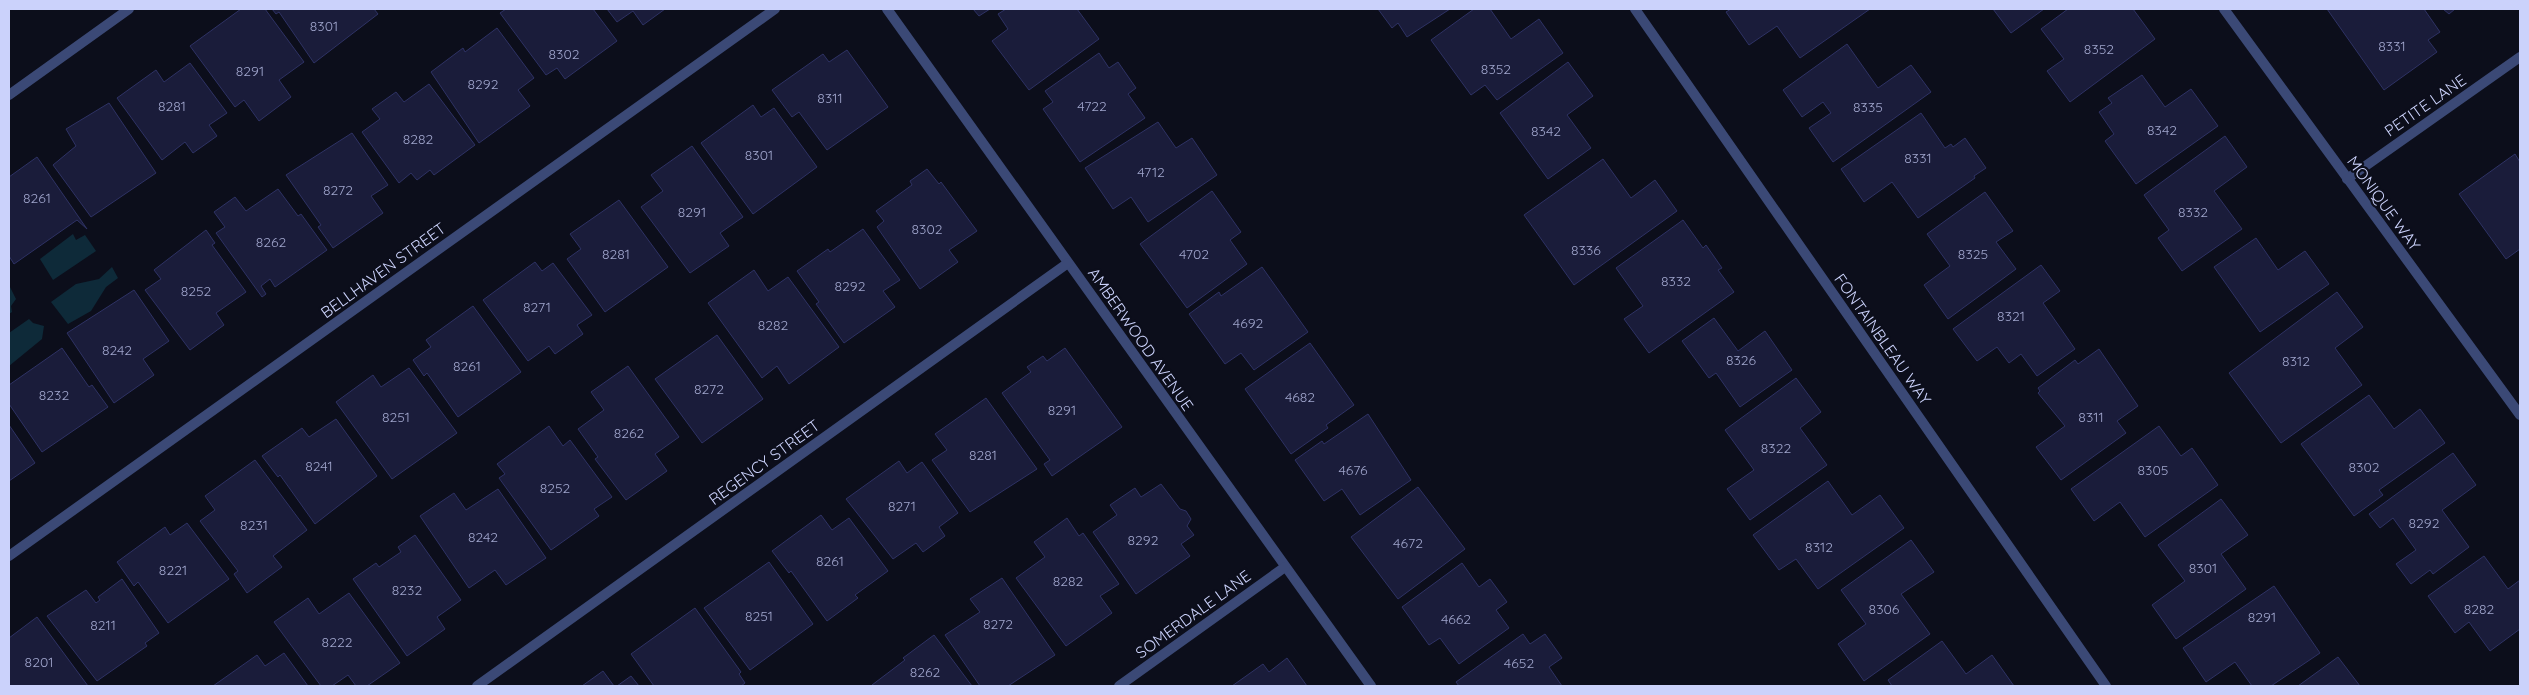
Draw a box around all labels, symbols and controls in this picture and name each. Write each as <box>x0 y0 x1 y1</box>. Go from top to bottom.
house number: 8301 <box>310 17 338 35</box>
house number: 8331 <box>2378 37 2406 55</box>
house number: 8352 <box>2084 40 2114 58</box>
house number: 8302 <box>549 45 580 63</box>
house number: 8352 <box>1481 60 1511 78</box>
house number: 8291 <box>236 62 264 80</box>
street label: PETITE LANE <box>2380 70 2470 140</box>
house number: 8292 <box>468 75 499 93</box>
house number: 8311 <box>817 89 843 107</box>
house number: 8281 <box>158 97 186 115</box>
house number: 4722 <box>1077 97 1107 115</box>
house number: 8335 <box>1853 98 1883 116</box>
house number: 8342 <box>2147 121 2177 139</box>
house number: 8342 <box>1531 122 1561 140</box>
house number: 8282 <box>403 130 434 148</box>
house number: 8301 <box>745 146 773 164</box>
house number: 8331 <box>1904 149 1932 167</box>
street label: MONIQUE WAY <box>2343 152 2425 254</box>
house number: 4712 <box>1137 163 1165 181</box>
house number: 8272 <box>323 181 353 199</box>
house number: 8261 <box>23 189 51 207</box>
house number: 8291 <box>678 203 706 221</box>
house number: 8332 <box>2178 203 2208 221</box>
street label: BELLHAVEN STREET <box>316 218 450 322</box>
house number: 8302 <box>912 220 943 238</box>
house number: 8262 <box>256 233 287 251</box>
house number: 8336 <box>1571 241 1601 259</box>
house number: 8281 <box>602 245 630 263</box>
house number: 4702 <box>1179 245 1209 263</box>
house number: 8325 <box>1958 245 1988 263</box>
street label: AMBERWOOD AVENUE <box>1084 264 1198 414</box>
street label: FONTAINBLEAU WAY <box>1830 270 1936 408</box>
house number: 8332 <box>1661 272 1691 290</box>
house number: 8292 <box>835 277 866 295</box>
house number: 8252 <box>181 282 212 300</box>
house number: 8271 <box>523 298 551 316</box>
house number: 8321 <box>1997 307 2025 325</box>
house number: 4692 <box>1233 314 1263 332</box>
house number: 8282 <box>758 316 789 334</box>
house number: 8242 <box>102 341 132 359</box>
house number: 8326 <box>1726 351 1757 369</box>
house number: 8312 <box>2282 352 2310 370</box>
house number: 8261 <box>453 357 481 375</box>
house number: 8272 <box>694 380 724 398</box>
house number: 8232 <box>39 386 69 404</box>
house number: 4682 <box>1285 388 1315 406</box>
house number: 8291 <box>1048 401 1076 419</box>
house number: 8251 <box>382 408 410 426</box>
house number: 8311 <box>2078 408 2104 426</box>
street label: REGENCY STREET <box>704 415 824 509</box>
house number: 8262 <box>614 424 645 442</box>
house number: 8322 <box>1761 439 1791 457</box>
house number: 8281 <box>969 446 997 464</box>
house number: 8241 <box>305 457 333 475</box>
house number: 8302 <box>2349 458 2380 476</box>
house number: 4676 <box>1338 461 1368 479</box>
house number: 8305 <box>2138 461 2168 479</box>
house number: 8252 <box>540 479 571 497</box>
house number: 8271 <box>888 497 916 515</box>
house number: 8292 <box>2409 514 2440 532</box>
house number: 8231 <box>240 516 268 534</box>
house number: 8242 <box>468 528 498 546</box>
house number: 8292 <box>1128 531 1159 549</box>
house number: 4672 <box>1393 534 1423 552</box>
house number: 8312 <box>1805 538 1833 556</box>
house number: 8261 <box>816 552 844 570</box>
house number: 8301 <box>2189 559 2217 577</box>
house number: 8221 <box>159 561 187 579</box>
street label: SOMERDALE LANE <box>1131 565 1255 663</box>
house number: 8282 <box>1053 572 1084 590</box>
house number: 8232 <box>392 581 422 599</box>
house number: 8306 <box>1869 600 1900 618</box>
house number: 8282 <box>2464 600 2495 618</box>
house number: 8251 <box>745 607 773 625</box>
house number: 8291 <box>2248 608 2276 626</box>
house number: 4662 <box>1441 610 1471 628</box>
house number: 8272 <box>983 615 1013 633</box>
house number: 8211 <box>90 616 116 634</box>
house number: 8222 <box>322 633 353 651</box>
house number: 8201 <box>25 653 53 671</box>
house number: 4652 <box>1504 654 1534 672</box>
house number: 8262 <box>910 663 941 681</box>

